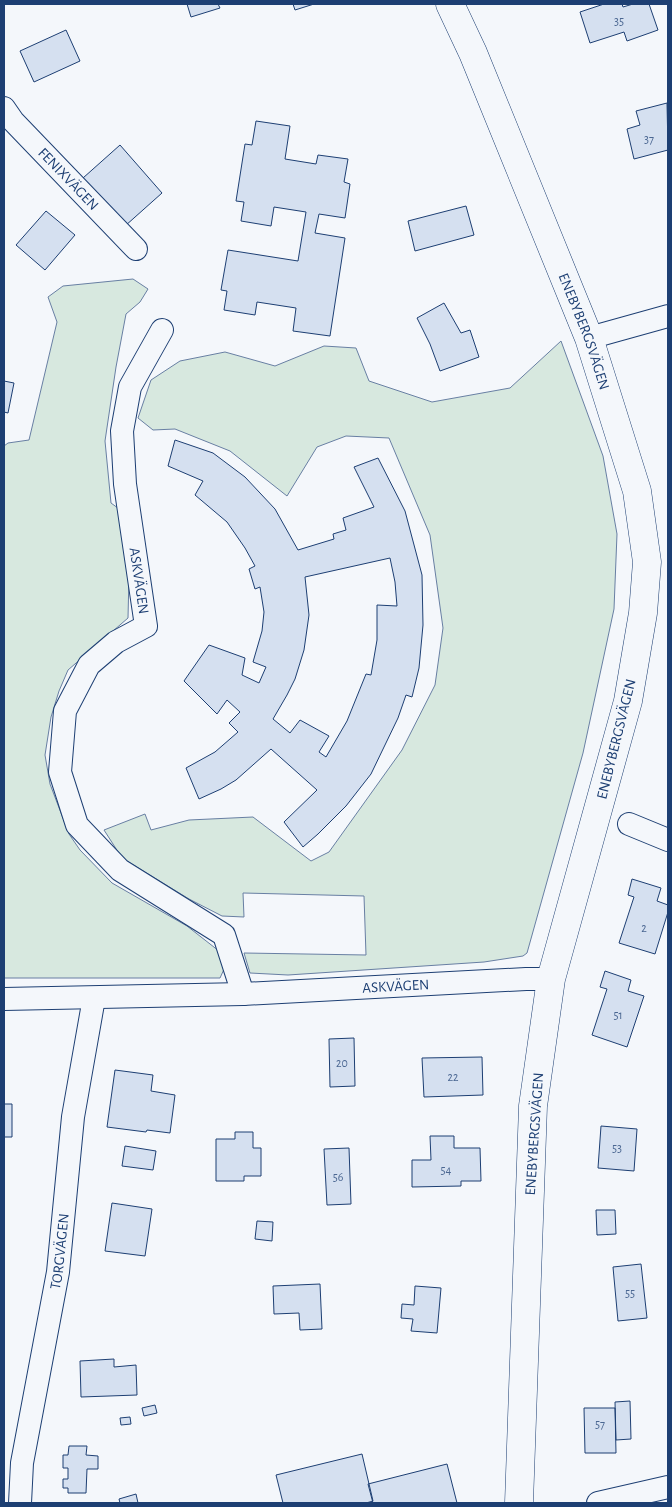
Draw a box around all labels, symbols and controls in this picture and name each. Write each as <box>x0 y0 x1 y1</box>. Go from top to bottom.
house number: 35 <box>614 15 624 27</box>
house number: 37 <box>644 133 654 145</box>
street label: FENIXVÄGEN <box>35 145 101 213</box>
street label: ENEBYBERGSVÄGEN <box>555 271 612 392</box>
street label: ASKVÄGEN <box>126 547 151 615</box>
street label: ENEBYBERGSVÄGEN <box>593 677 639 801</box>
house number: 2 <box>641 922 647 934</box>
street label: ASKVÄGEN <box>362 977 430 996</box>
house number: 51 <box>613 1009 623 1021</box>
house number: 20 <box>336 1057 348 1069</box>
house number: 22 <box>448 1071 459 1083</box>
street label: ENEBYBERGSVÄGEN <box>522 1072 546 1196</box>
house number: 53 <box>612 1142 622 1154</box>
house number: 54 <box>441 1164 452 1176</box>
house number: 56 <box>333 1171 344 1183</box>
street label: TORGVÄGEN <box>48 1213 72 1291</box>
house number: 55 <box>625 1287 635 1299</box>
house number: 57 <box>595 1418 605 1430</box>

